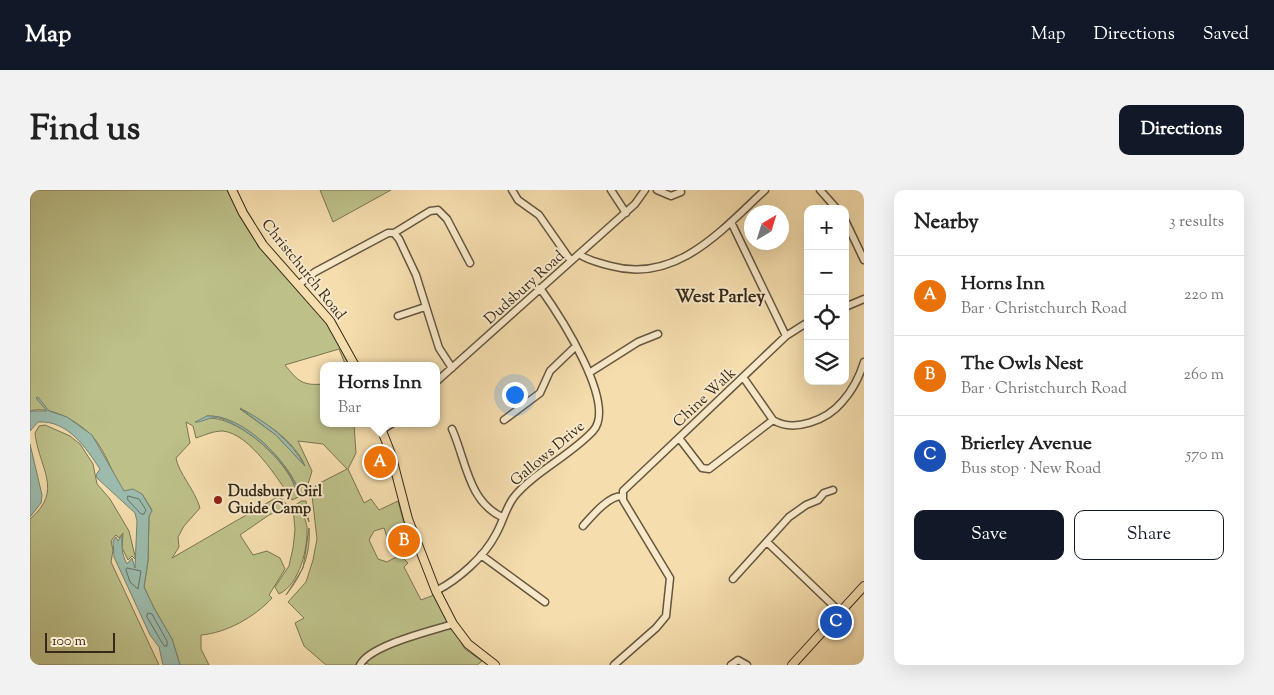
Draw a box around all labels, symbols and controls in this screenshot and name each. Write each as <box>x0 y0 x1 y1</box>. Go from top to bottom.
text: Map <box>25 18 71 52</box>
text: Map <box>1031 22 1066 48</box>
text: Directions <box>1094 22 1175 48</box>
text: Saved <box>1203 22 1249 48</box>
text: Find us <box>30 105 140 156</box>
button: Directions <box>1119 105 1244 155</box>
north arrow <box>744 205 789 250</box>
map controls <box>804 205 849 385</box>
button: + <box>804 205 849 250</box>
text: Nearby <box>914 208 979 238</box>
text: 3 results <box>1169 211 1224 234</box>
street label: Christchurch Road <box>256 215 350 325</box>
street label: Dudsbury Road <box>480 246 570 330</box>
button: − <box>804 250 849 295</box>
text: Horns Inn <box>961 271 1045 298</box>
text: A <box>924 284 937 307</box>
text: 220 m <box>1184 284 1224 307</box>
district label: West Parley <box>675 285 765 311</box>
button: locate <box>804 295 849 340</box>
text: Bar · Christchurch Road <box>961 298 1127 321</box>
button: layers <box>804 340 849 385</box>
text: The Owls Nest <box>961 351 1083 378</box>
popup <box>320 362 440 427</box>
street label: Chine Walk <box>669 363 741 433</box>
text: B <box>925 364 935 387</box>
text: 260 m <box>1183 364 1224 387</box>
text: Horns Inn <box>338 370 422 397</box>
text: Bar · Christchurch Road <box>961 378 1127 401</box>
your location <box>502 382 528 408</box>
text: Bar <box>338 397 361 420</box>
street label: Gallows Drive <box>506 417 590 492</box>
text: Brierley Avenue <box>961 431 1092 458</box>
pin: A <box>364 443 396 481</box>
text: C <box>924 444 936 467</box>
text: 570 m <box>1186 444 1224 467</box>
text: Bus stop · New Road <box>961 458 1101 481</box>
place label: Dudsbury Girl Guide Camp <box>228 482 323 520</box>
marker: Dudsbury Girl Guide Camp <box>212 494 224 506</box>
button: Save <box>914 510 1064 560</box>
button: Share <box>1074 510 1224 560</box>
pin: B <box>388 522 420 560</box>
pin: C <box>820 603 852 641</box>
scale bar <box>45 630 115 653</box>
text: 100 m <box>52 632 86 652</box>

